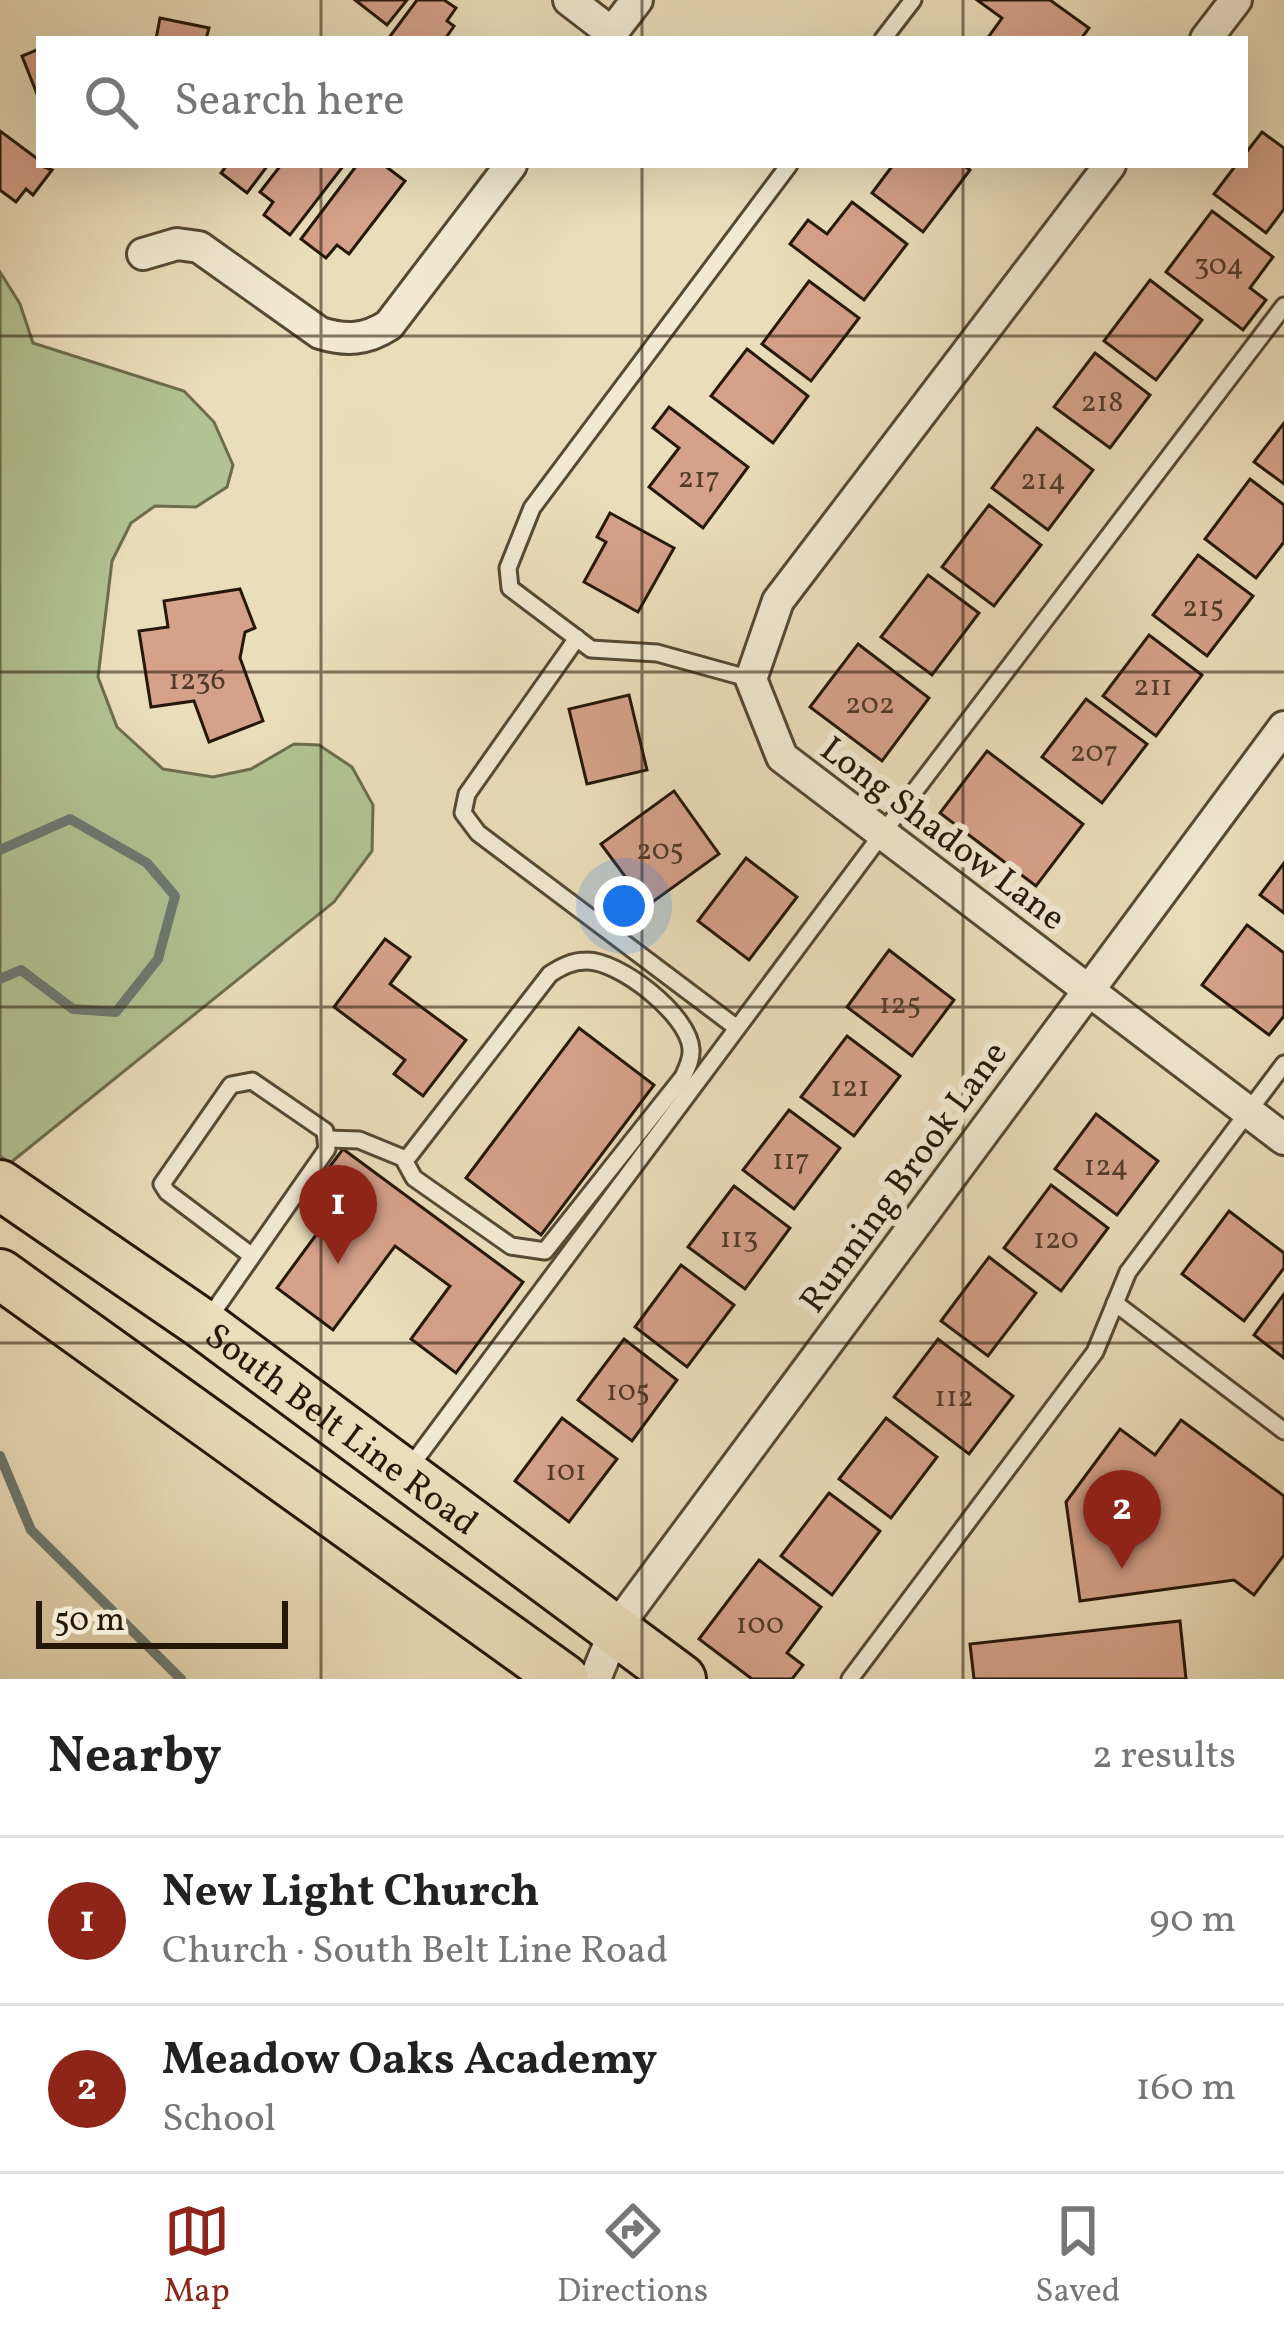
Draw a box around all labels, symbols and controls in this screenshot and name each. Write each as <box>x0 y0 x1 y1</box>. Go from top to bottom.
search box <box>36 36 1248 168</box>
icon: search <box>78 69 144 135</box>
text: Search here <box>174 71 405 134</box>
house number: 304 <box>1194 245 1244 287</box>
house number: 218 <box>1081 382 1124 424</box>
house number: 217 <box>678 458 720 500</box>
house number: 214 <box>1020 460 1066 502</box>
house number: 215 <box>1182 587 1224 629</box>
house number: 1236 <box>168 660 226 702</box>
house number: 211 <box>1133 666 1173 708</box>
house number: 202 <box>845 684 895 726</box>
street label: Long Shadow Lane <box>809 726 1075 944</box>
house number: 207 <box>1070 732 1118 774</box>
house number: 205 <box>636 830 684 872</box>
your location <box>594 876 654 936</box>
house number: 125 <box>879 984 921 1026</box>
street label: Running Brook Lane <box>790 1032 1021 1324</box>
house number: 121 <box>830 1067 870 1109</box>
house number: 117 <box>772 1140 810 1182</box>
house number: 124 <box>1084 1146 1128 1188</box>
pin: 1 <box>299 1165 377 1264</box>
house number: 113 <box>720 1218 758 1260</box>
house number: 120 <box>1033 1219 1079 1261</box>
street label: South Belt Line Road <box>193 1313 487 1549</box>
house number: 105 <box>606 1371 650 1413</box>
house number: 112 <box>934 1377 974 1419</box>
house number: 101 <box>545 1451 587 1493</box>
pin: 2 <box>1083 1470 1161 1569</box>
scale bar <box>36 1595 288 1648</box>
text: 50 m <box>54 1599 125 1645</box>
house number: 100 <box>736 1604 784 1646</box>
text: Nearby <box>48 1722 222 1793</box>
text: 2 results <box>1092 1730 1236 1784</box>
text: New Light Church <box>162 1862 540 1925</box>
text: 1 <box>79 1894 95 1948</box>
text: 90 m <box>1149 1894 1236 1948</box>
text: Church · South Belt Line Road <box>162 1925 668 1979</box>
text: Meadow Oaks Academy <box>162 2030 657 2093</box>
text: 2 <box>77 2062 97 2116</box>
text: 160 m <box>1135 2062 1236 2116</box>
text: School <box>162 2093 276 2147</box>
tab: Map <box>164 2198 230 2316</box>
tab: Directions <box>557 2198 708 2316</box>
tab: Saved <box>1035 2198 1120 2316</box>

